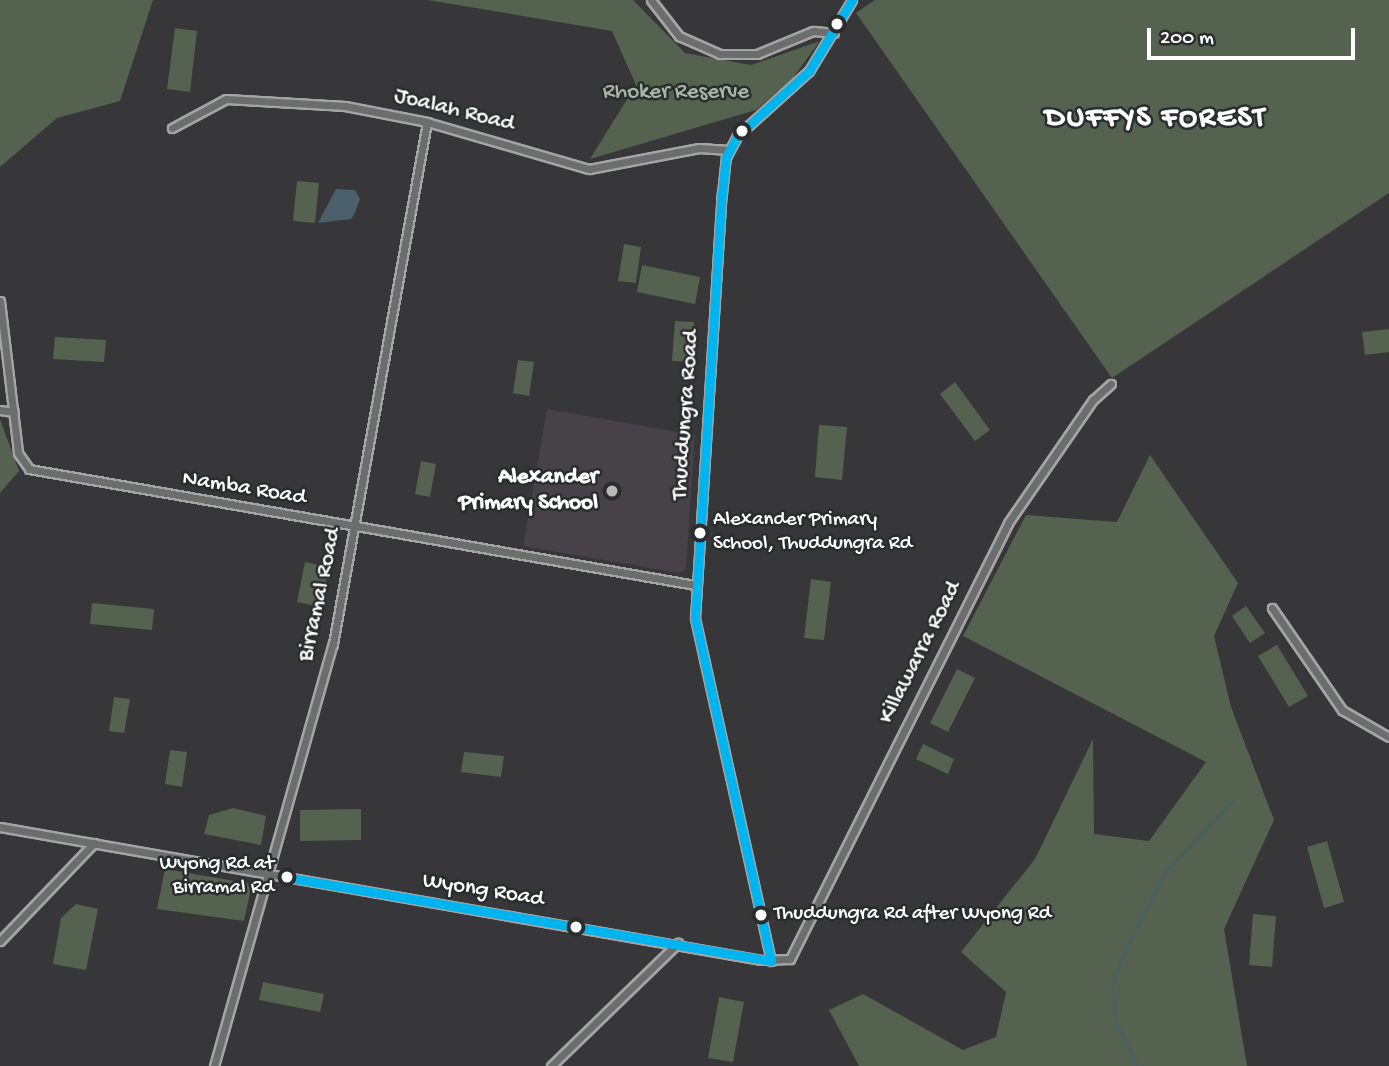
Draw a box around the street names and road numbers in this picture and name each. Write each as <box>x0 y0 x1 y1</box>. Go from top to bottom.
street label: Joalah Road <box>391 83 517 139</box>
street label: Thuddungra Road <box>667 329 707 501</box>
street label: Namba Road <box>180 466 308 512</box>
street label: Birramal Road <box>293 526 349 664</box>
street label: Killawarra Road <box>873 577 969 729</box>
street label: Wyong Road <box>420 868 546 914</box>

